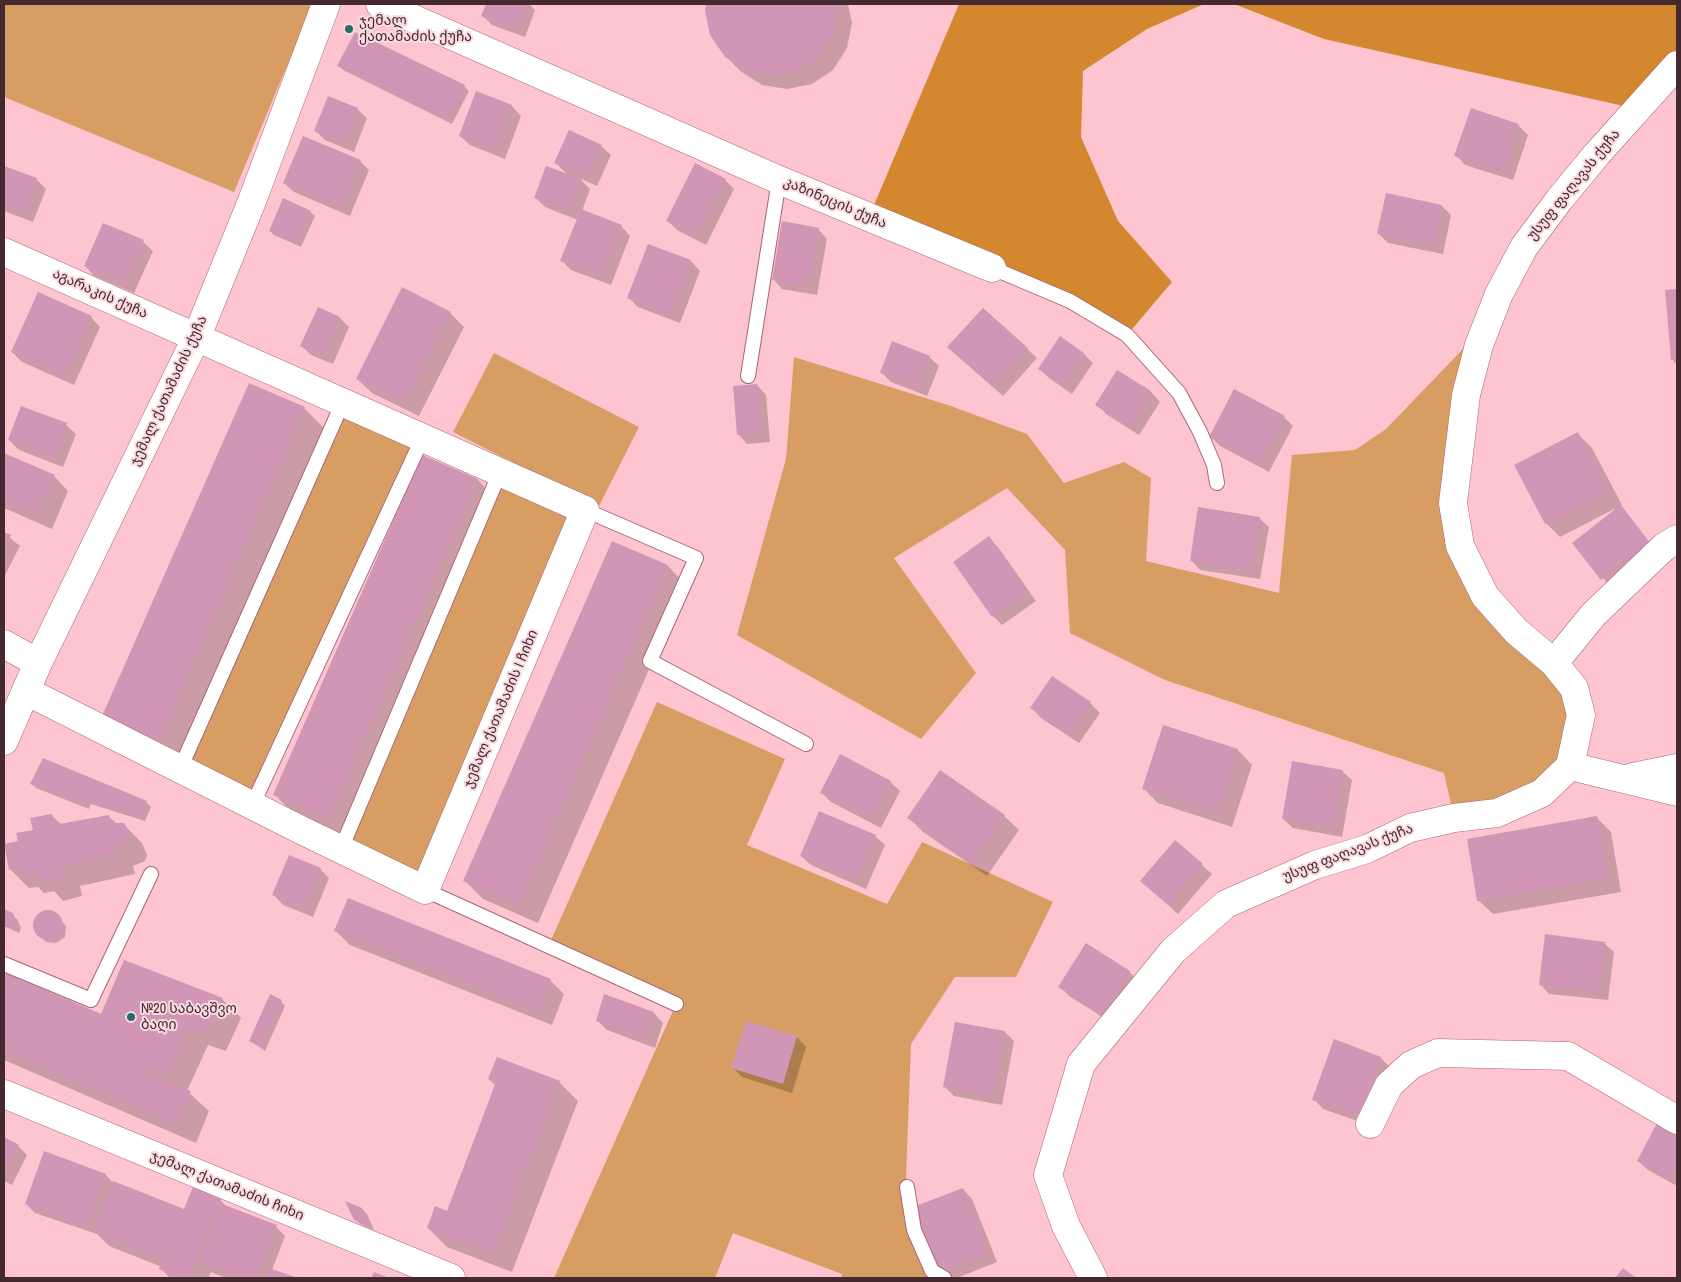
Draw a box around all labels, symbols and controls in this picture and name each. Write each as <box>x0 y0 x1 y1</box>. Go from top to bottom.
place label: ჯემალ ქათამაძის ქუჩა <box>359 13 472 46</box>
marker: ჯემალ ქათამაძის ქუჩა <box>343 23 355 35</box>
street label: უსუფ ფაღავას ქუჩა <box>1524 126 1624 244</box>
street label: კაზინეცის ქუჩა <box>781 174 889 232</box>
street label: აგარაკის ქუჩა <box>50 266 150 322</box>
street label: ჯემალ ქათამაძის ქუჩა <box>127 313 211 469</box>
street label: ჯემალ ქათამაძის I ჩიხი <box>460 627 542 791</box>
street label: უსუფ ფაღავას ქუჩა <box>1280 820 1416 886</box>
place label: №20 საბავშვო ბაღი <box>141 1001 237 1034</box>
marker: №20 საბავშვო ბაღი <box>125 1011 137 1023</box>
street label: ჯემალ ქათამაძის ჩიხი <box>148 1147 306 1225</box>

